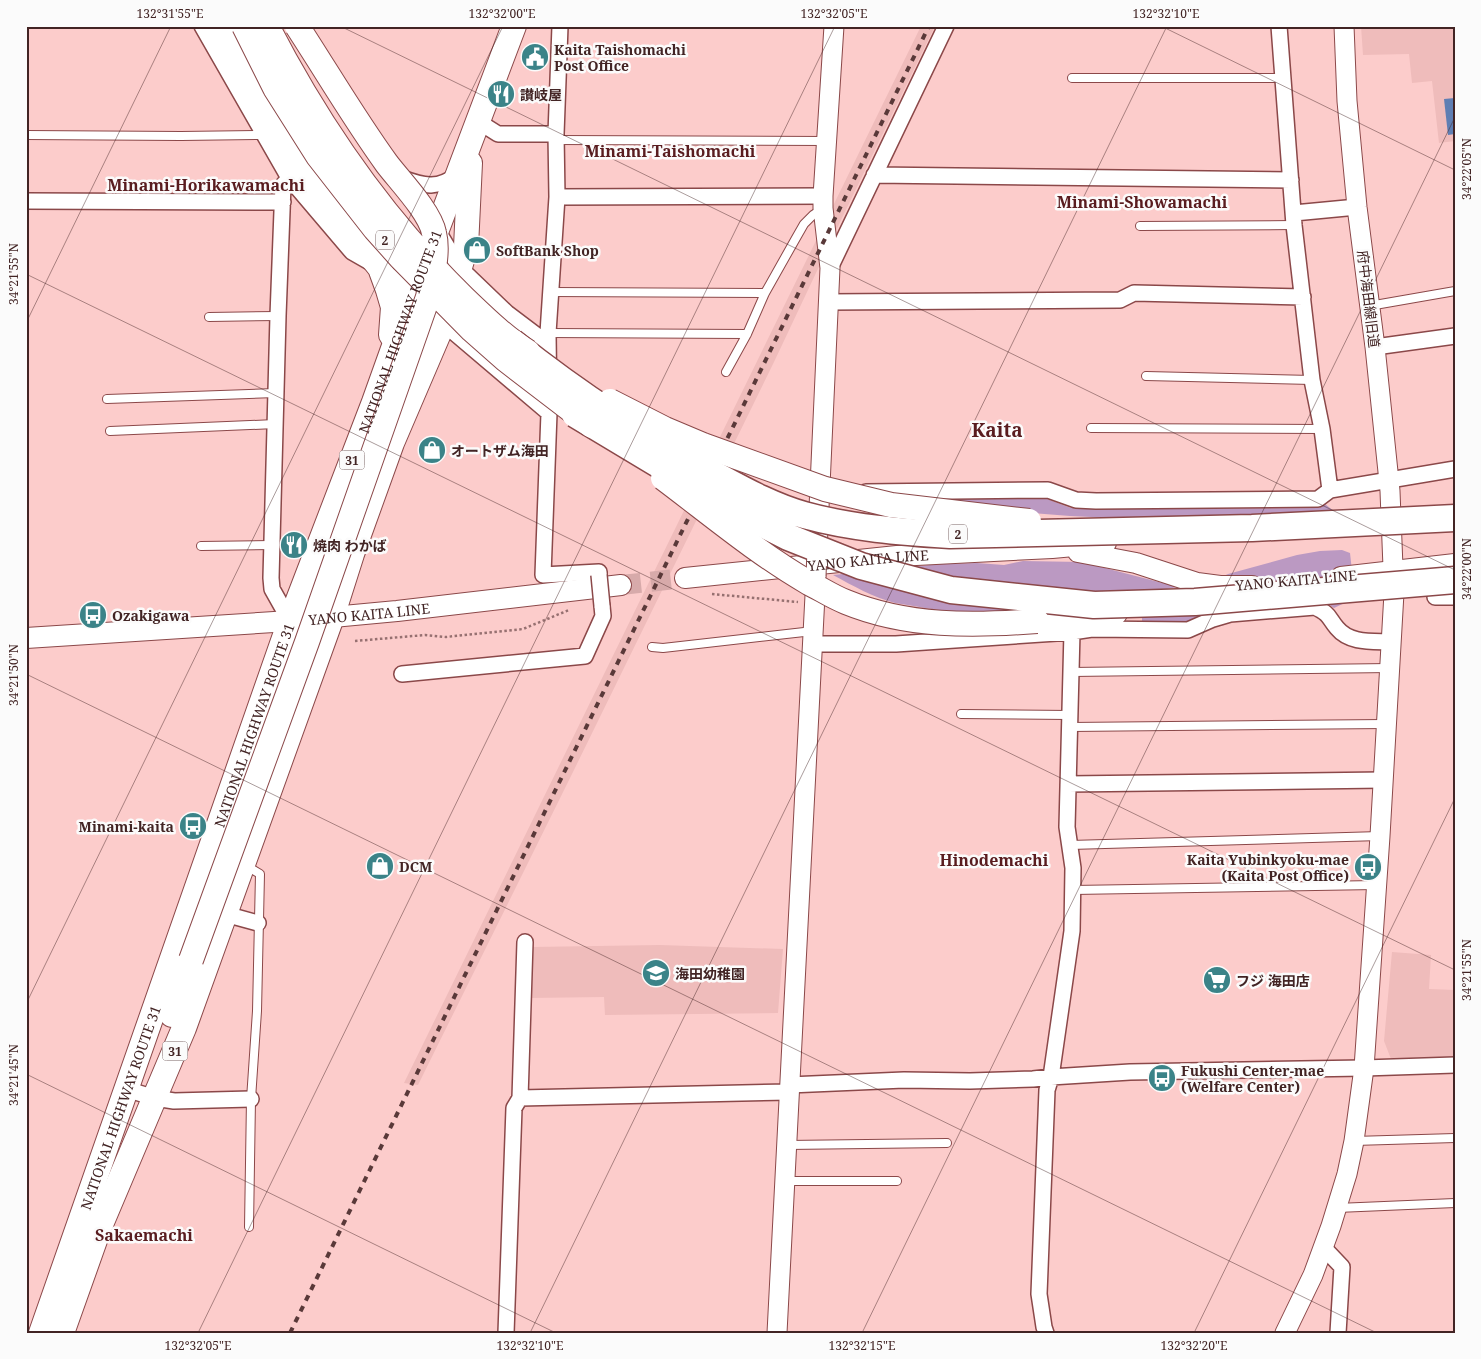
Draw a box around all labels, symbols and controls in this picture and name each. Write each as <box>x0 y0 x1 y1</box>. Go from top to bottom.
text: 132°31'55"E <box>137 5 203 22</box>
text: 132°32'00"E <box>469 5 535 22</box>
text: 132°32'05"E <box>801 5 867 22</box>
text: 132°32'10"E <box>1133 5 1199 22</box>
place label: Kaita Taishomachi Post Office <box>554 40 686 75</box>
public building icon: Kaita Taishomachi Post Office <box>520 42 550 72</box>
restaurant icon: 讃岐屋 <box>486 79 516 109</box>
place label: 讃岐屋 <box>520 85 562 104</box>
text: 34°22'05"N <box>1458 138 1475 200</box>
district label: Minami-Taishomachi <box>584 140 756 162</box>
district label: Minami-Horikawamachi <box>107 174 305 196</box>
district label: Minami-Showamachi <box>1057 191 1228 213</box>
street label: NATIONAL HIGHWAY ROUTE 31 <box>354 227 446 436</box>
road number: 2 <box>376 230 394 250</box>
shop icon: SoftBank Shop <box>462 235 492 265</box>
place label: SoftBank Shop <box>496 241 599 260</box>
text: 34°21'55"N <box>5 243 22 305</box>
street label: 府中海田線旧道 <box>1354 249 1384 349</box>
district label: Kaita <box>971 417 1023 443</box>
shop icon: オートザム海田 <box>417 435 447 465</box>
place label: オートザム海田 <box>451 441 549 460</box>
road number: 31 <box>340 450 364 470</box>
road number: 2 <box>949 524 967 544</box>
restaurant icon: 焼肉 わかば <box>279 530 309 560</box>
place label: 焼肉 わかば <box>313 536 387 555</box>
text: 34°22'00"N <box>1458 538 1475 600</box>
street label: YANO KAITA LINE <box>805 545 929 575</box>
street label: YANO KAITA LINE <box>1234 565 1358 595</box>
street label: YANO KAITA LINE <box>307 598 431 629</box>
bus stop icon: Ozakigawa <box>78 600 108 630</box>
place label: Ozakigawa <box>112 606 189 625</box>
street label: NATIONAL HIGHWAY ROUTE 31 <box>209 620 298 830</box>
text: 34°21'50"N <box>5 644 22 706</box>
bus stop icon: Minami-kaita <box>178 811 208 841</box>
place label: Minami-kaita <box>79 817 174 836</box>
district label: Hinodemachi <box>940 849 1049 871</box>
place label: Kaita Yubinkyoku-mae (Kaita Post Office) <box>1187 850 1349 885</box>
shop icon: DCM <box>365 851 395 881</box>
bus stop icon: Kaita Yubinkyoku-mae (Kaita Post Office) <box>1353 852 1383 882</box>
place label: DCM <box>399 857 432 876</box>
text: 34°21'55"N <box>1458 939 1475 1001</box>
school or university icon: 海田幼稚園 <box>641 958 671 988</box>
place label: 海田幼稚園 <box>675 964 745 983</box>
supermarket icon: フジ 海田店 <box>1202 965 1232 995</box>
place label: フジ 海田店 <box>1236 971 1310 990</box>
street label: NATIONAL HIGHWAY ROUTE 31 <box>75 1003 164 1212</box>
road number: 31 <box>162 1042 188 1060</box>
text: 34°21'45"N <box>5 1044 22 1106</box>
place label: Fukushi Center-mae (Welfare Center) <box>1181 1061 1324 1096</box>
bus stop icon: Fukushi Center-mae (Welfare Center) <box>1147 1063 1177 1093</box>
district label: Sakaemachi <box>95 1224 193 1246</box>
text: 132°32'05"E <box>165 1337 231 1354</box>
text: 132°32'10"E <box>497 1337 563 1354</box>
text: 132°32'15"E <box>829 1337 895 1354</box>
text: 132°32'20"E <box>1161 1337 1227 1354</box>

